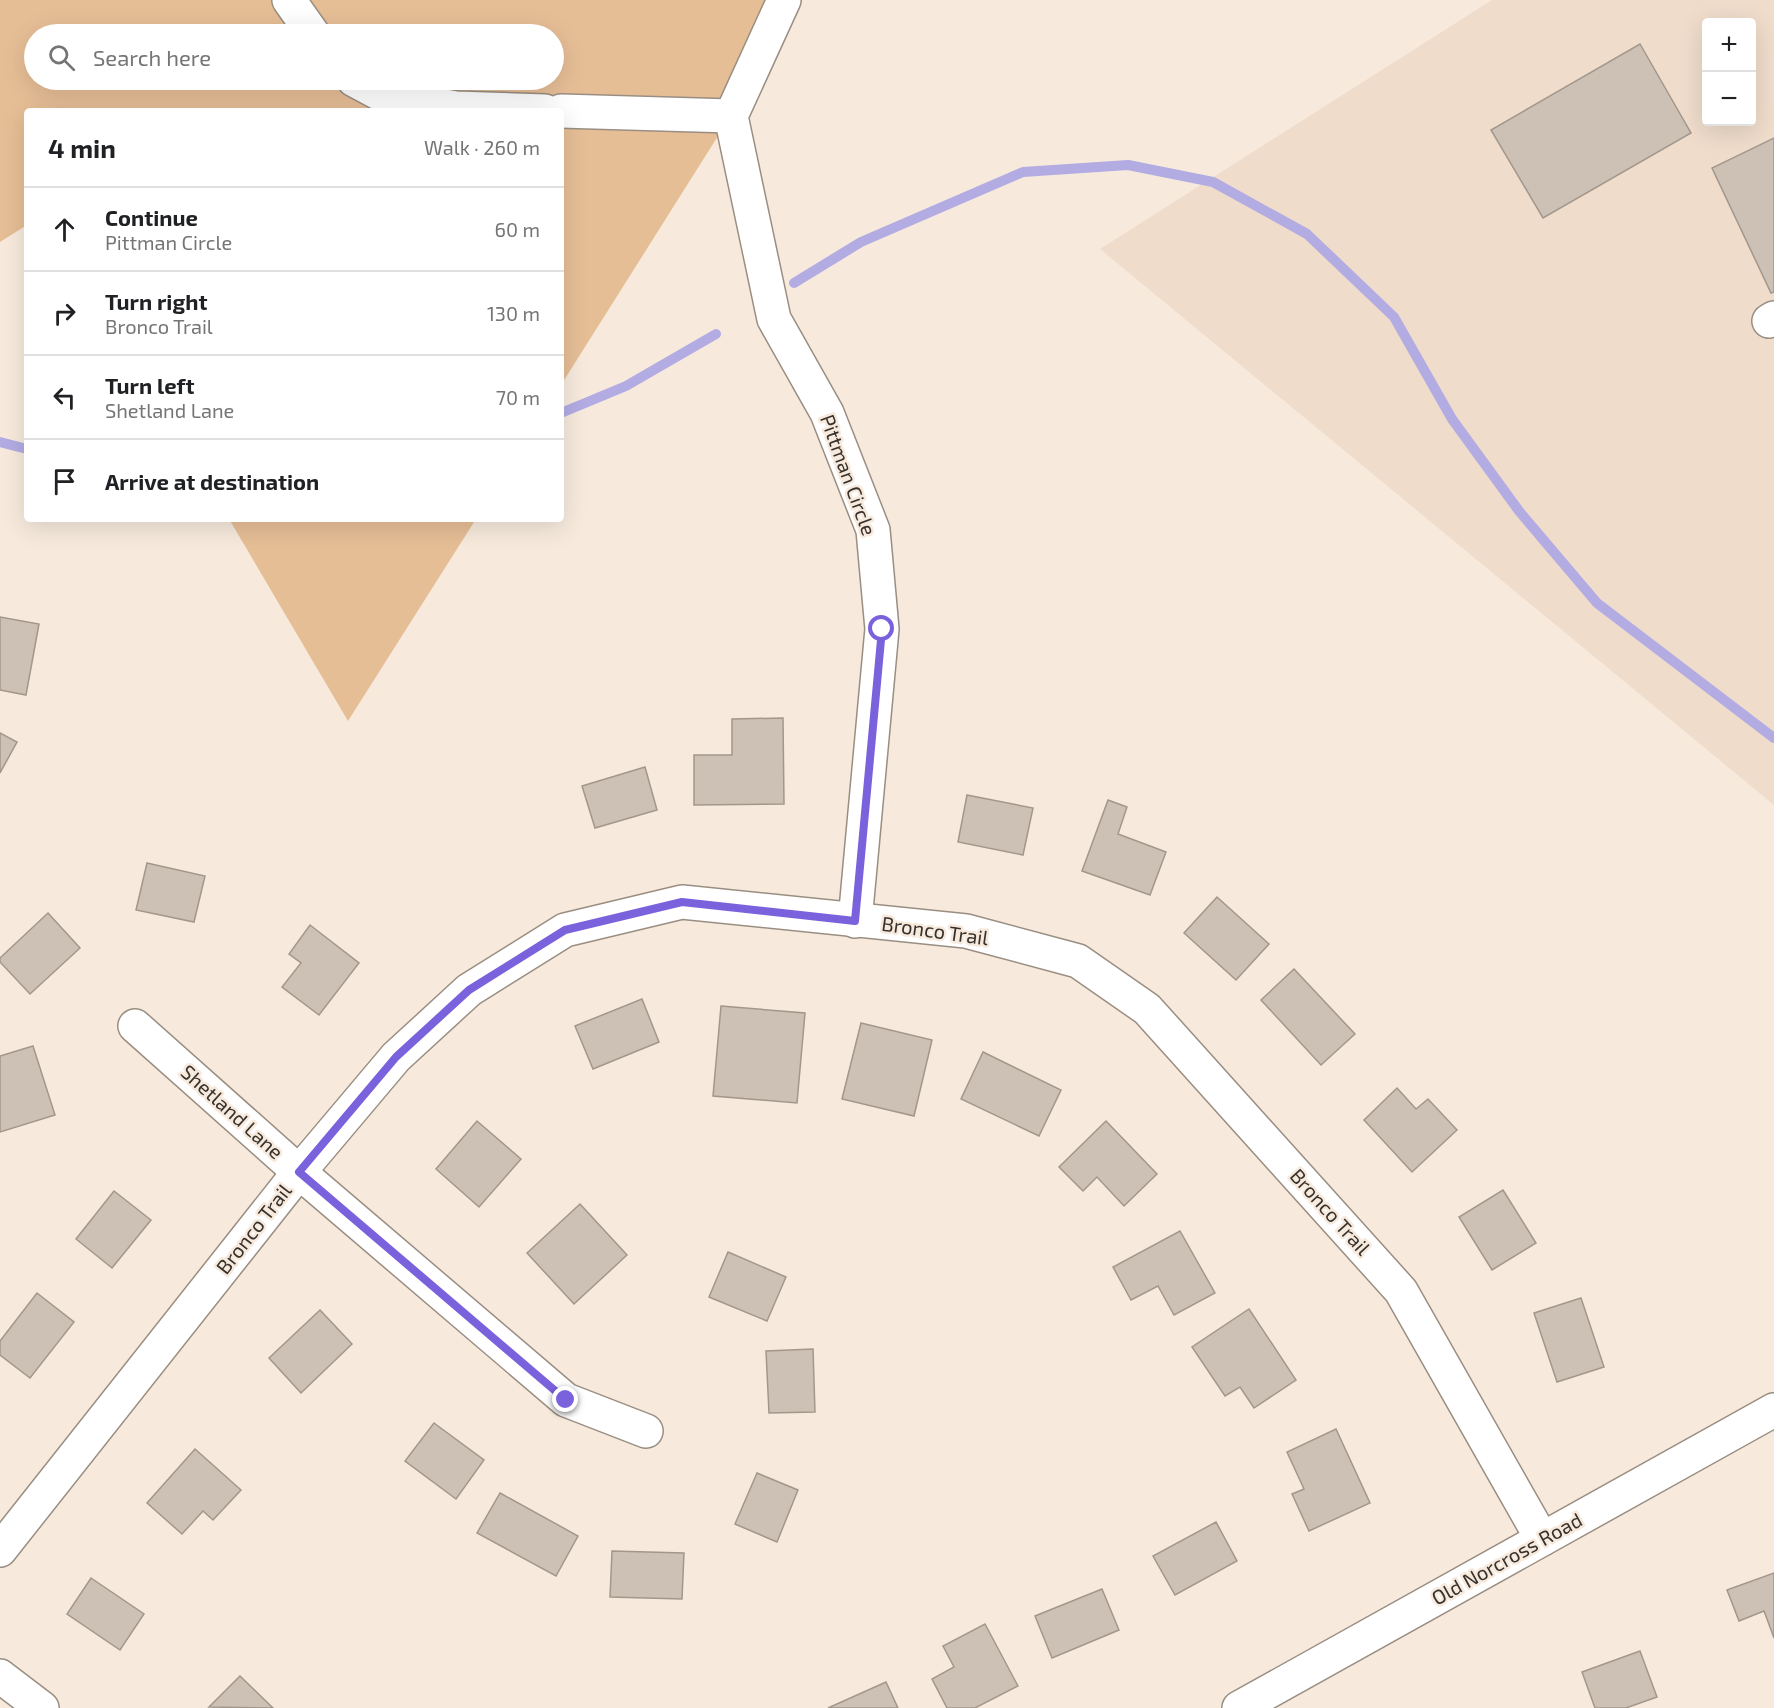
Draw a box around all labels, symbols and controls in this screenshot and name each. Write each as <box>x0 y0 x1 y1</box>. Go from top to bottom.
map controls <box>1702 18 1756 126</box>
button: + <box>1702 18 1756 72</box>
search box <box>24 24 564 90</box>
icon: search <box>45 41 78 74</box>
text: Search here <box>93 44 211 70</box>
button: − <box>1702 72 1756 126</box>
text: 4 min <box>48 132 116 163</box>
text: Walk · 260 m <box>424 135 540 159</box>
text: Continue <box>105 204 198 230</box>
icon: ahead <box>48 213 81 246</box>
text: 60 m <box>495 217 540 241</box>
text: Pittman Circle <box>105 230 232 254</box>
text: Turn right <box>105 288 207 314</box>
icon: right <box>48 297 81 330</box>
text: 130 m <box>487 301 540 325</box>
text: Bronco Trail <box>105 314 213 338</box>
text: Turn left <box>105 372 194 398</box>
icon: left <box>48 381 81 414</box>
text: 70 m <box>496 385 540 409</box>
text: Shetland Lane <box>105 398 234 422</box>
street label: Pittman Circle <box>816 411 882 539</box>
icon: arrive <box>48 465 81 498</box>
text: Arrive at destination <box>105 468 319 494</box>
route start <box>868 615 894 641</box>
street label: Bronco Trail <box>880 911 990 949</box>
street label: Shetland Lane <box>177 1059 289 1163</box>
street label: Bronco Trail <box>1286 1163 1376 1259</box>
street label: Bronco Trail <box>211 1178 296 1278</box>
route end <box>552 1386 578 1412</box>
street label: Old Norcross Road <box>1427 1507 1586 1609</box>

